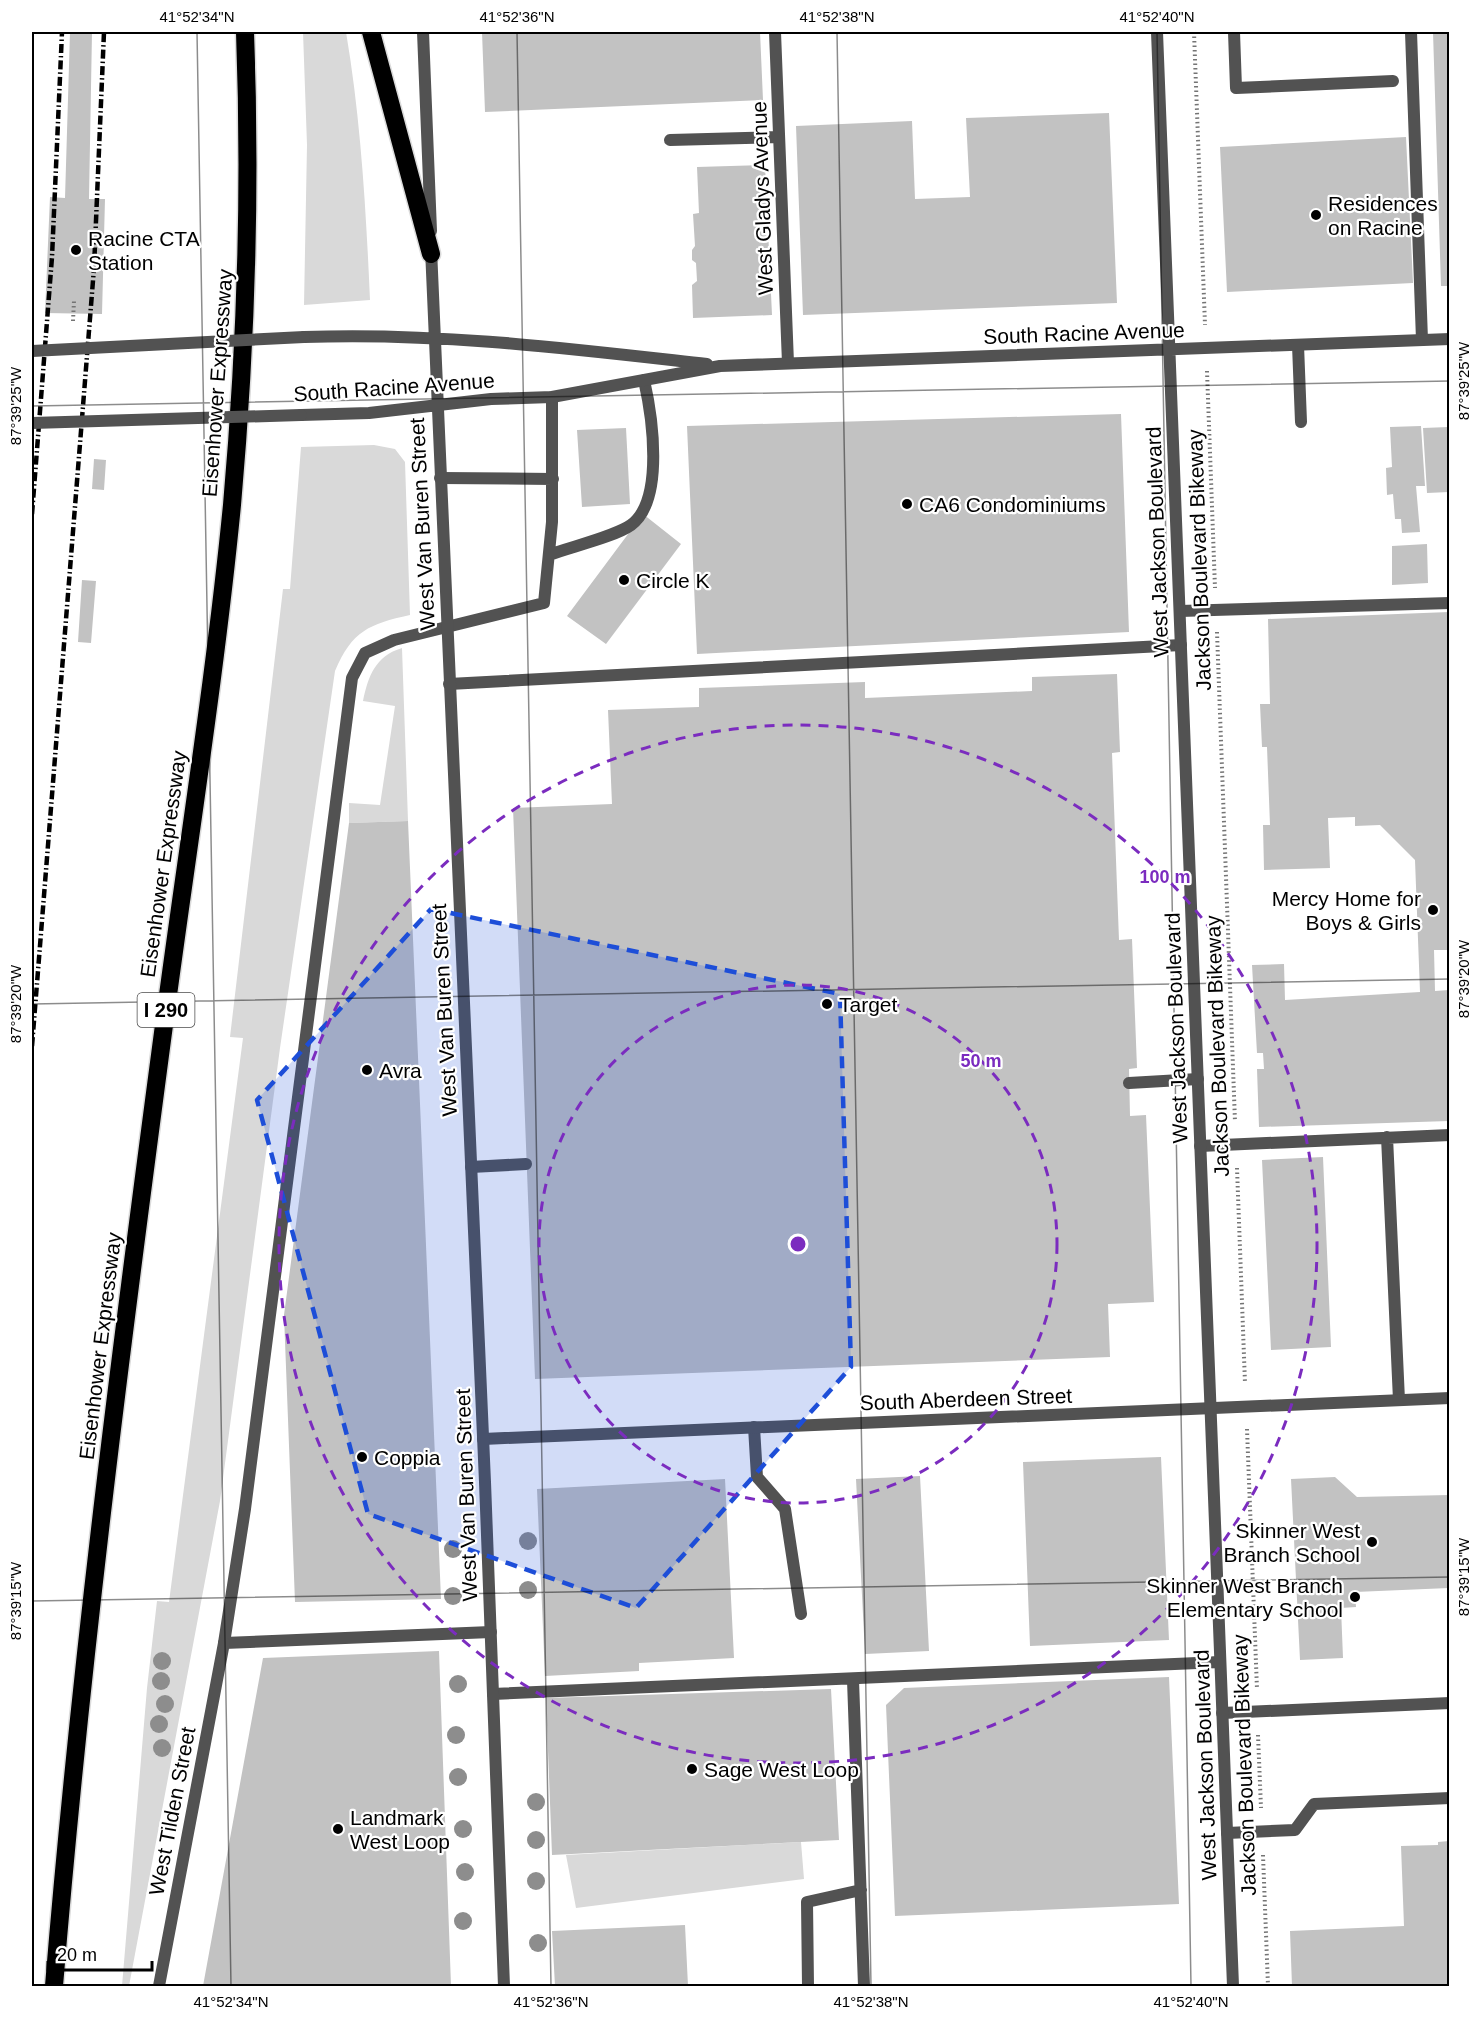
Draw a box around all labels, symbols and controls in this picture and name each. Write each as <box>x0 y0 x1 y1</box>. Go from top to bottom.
text: 41°52'34"N <box>159 8 235 25</box>
text: 41°52'36"N <box>479 8 555 25</box>
text: 41°52'38"N <box>799 8 875 25</box>
text: 41°52'40"N <box>1119 8 1195 25</box>
street label: West Gladys Avenue <box>747 101 777 295</box>
place label: Residences on Racine <box>1328 192 1438 239</box>
marker: Residences on Racine <box>1309 208 1323 222</box>
place label: Racine CTA Station <box>88 227 200 274</box>
marker: Racine CTA Station <box>69 243 83 257</box>
street label: Eisenhower Expressway <box>198 268 236 498</box>
street label: South Racine Avenue <box>983 318 1185 348</box>
text: 87°39'25"W <box>1455 341 1472 420</box>
text: 87°39'25"W <box>7 366 24 445</box>
street label: South Racine Avenue <box>293 368 495 406</box>
street label: West Van Buren Street <box>405 417 439 631</box>
street label: West Jackson Boulevard <box>1141 426 1173 658</box>
street label: Jackson Boulevard Bikeway <box>1183 428 1215 691</box>
place label: CA6 Condominiums <box>919 493 1106 516</box>
marker: CA6 Condominiums <box>900 497 914 511</box>
place label: Circle K <box>636 569 710 592</box>
marker: Circle K <box>617 573 631 587</box>
street label: Eisenhower Expressway <box>136 749 190 979</box>
text: 100 m <box>1139 867 1191 887</box>
place label: Mercy Home for Boys & Girls <box>1272 887 1421 934</box>
street label: West Van Buren Street <box>427 903 461 1117</box>
marker: Mercy Home for Boys & Girls <box>1426 903 1440 917</box>
street label: West Jackson Boulevard <box>1160 912 1192 1144</box>
street label: Jackson Boulevard Bikeway <box>1201 914 1233 1177</box>
text: 87°39'20"W <box>1455 939 1472 1018</box>
text: 87°39'20"W <box>7 964 24 1043</box>
road number: I 290 <box>138 993 195 1027</box>
place label: Target <box>839 993 898 1016</box>
marker: Target <box>820 997 834 1011</box>
text: 50 m <box>960 1051 1002 1071</box>
place label: Avra <box>379 1059 422 1082</box>
marker: Avra <box>360 1063 374 1077</box>
street label: Eisenhower Expressway <box>75 1231 125 1461</box>
centre of rings <box>788 1234 808 1254</box>
street label: South Aberdeen Street <box>859 1384 1073 1414</box>
street label: West Van Buren Street <box>451 1388 481 1602</box>
place label: Coppia <box>374 1446 441 1469</box>
marker: Coppia <box>355 1450 369 1464</box>
place label: Skinner West Branch School <box>1223 1519 1360 1566</box>
marker: Skinner West Branch School <box>1365 1535 1379 1549</box>
text: 87°39'15"W <box>1455 1537 1472 1616</box>
text: 87°39'15"W <box>7 1561 24 1640</box>
place label: Skinner West Branch Elementary School <box>1146 1574 1343 1621</box>
marker: Skinner West Branch Elementary School <box>1348 1590 1362 1604</box>
street label: Jackson Boulevard Bikeway <box>1228 1633 1260 1896</box>
street label: West Jackson Boulevard <box>1189 1649 1221 1881</box>
street label: West Tilden Street <box>144 1725 200 1897</box>
place label: Sage West Loop <box>704 1758 859 1781</box>
marker: Sage West Loop <box>685 1762 699 1776</box>
place label: Landmark West Loop <box>350 1806 450 1853</box>
marker: Landmark West Loop <box>331 1822 345 1836</box>
scale bar <box>48 1934 152 1972</box>
text: 20 m <box>57 1945 97 1965</box>
text: 41°52'34"N <box>193 1993 269 2010</box>
text: 41°52'36"N <box>513 1993 589 2010</box>
text: 41°52'38"N <box>833 1993 909 2010</box>
text: 41°52'40"N <box>1153 1993 1229 2010</box>

